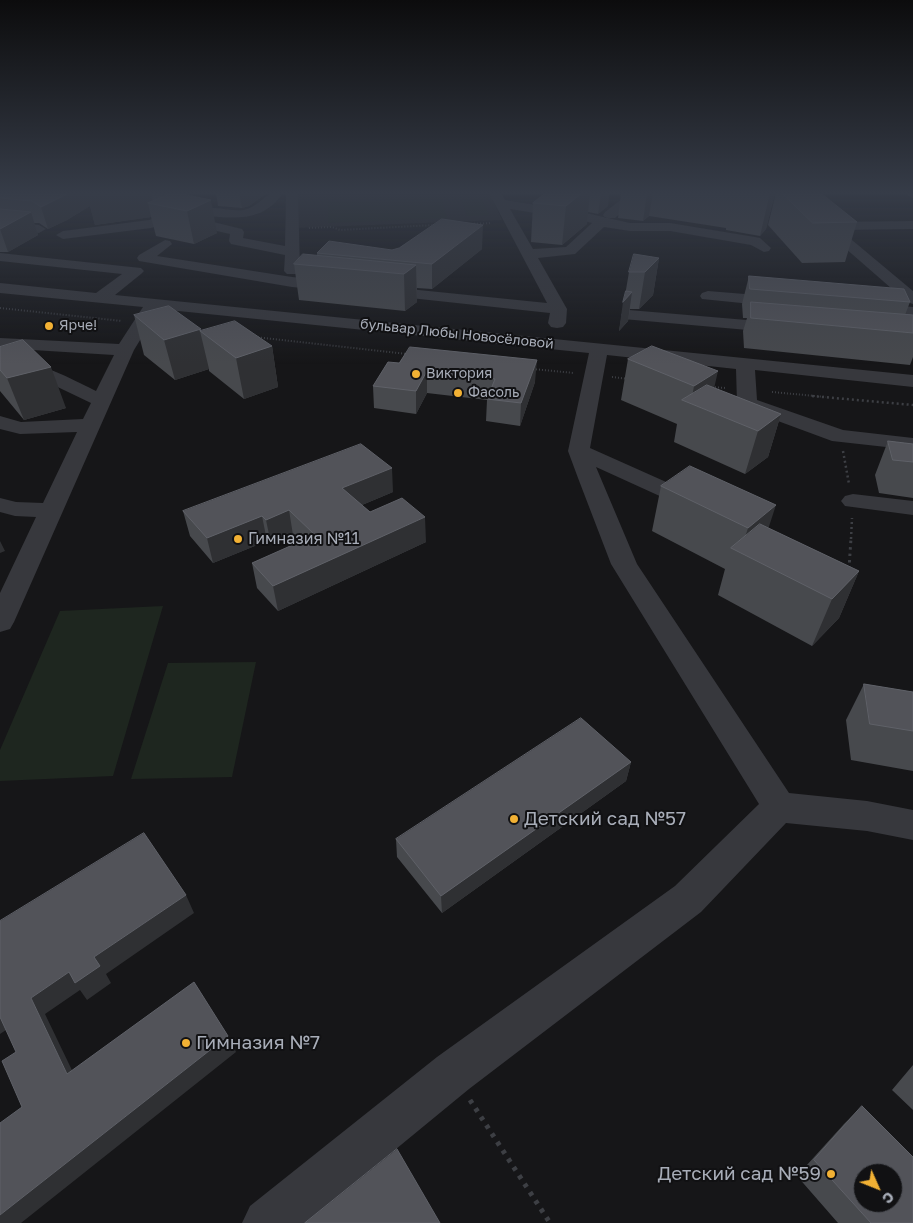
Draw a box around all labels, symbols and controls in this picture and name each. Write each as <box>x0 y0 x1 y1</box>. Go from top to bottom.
street label: бульвар Любы Новосёловой <box>359 315 555 353</box>
place label: Ярче! <box>59 318 97 334</box>
marker: Ярче! <box>43 320 55 332</box>
place label: Виктория <box>426 366 492 382</box>
marker: Виктория <box>410 368 422 380</box>
place label: Фасоль <box>468 385 519 401</box>
marker: Фасоль <box>452 387 464 399</box>
place label: Гимназия №11 <box>248 529 360 549</box>
marker: Гимназия №11 <box>232 533 244 545</box>
place label: Детский сад №57 <box>524 808 686 830</box>
marker: Детский сад №57 <box>508 813 520 825</box>
place label: Гимназия №7 <box>196 1032 320 1054</box>
marker: Гимназия №7 <box>180 1037 192 1049</box>
place label: Детский сад №59 <box>658 1163 821 1185</box>
north arrow <box>853 1163 903 1213</box>
marker: Детский сад №59 <box>825 1168 837 1180</box>
text: С <box>879 1189 898 1208</box>

